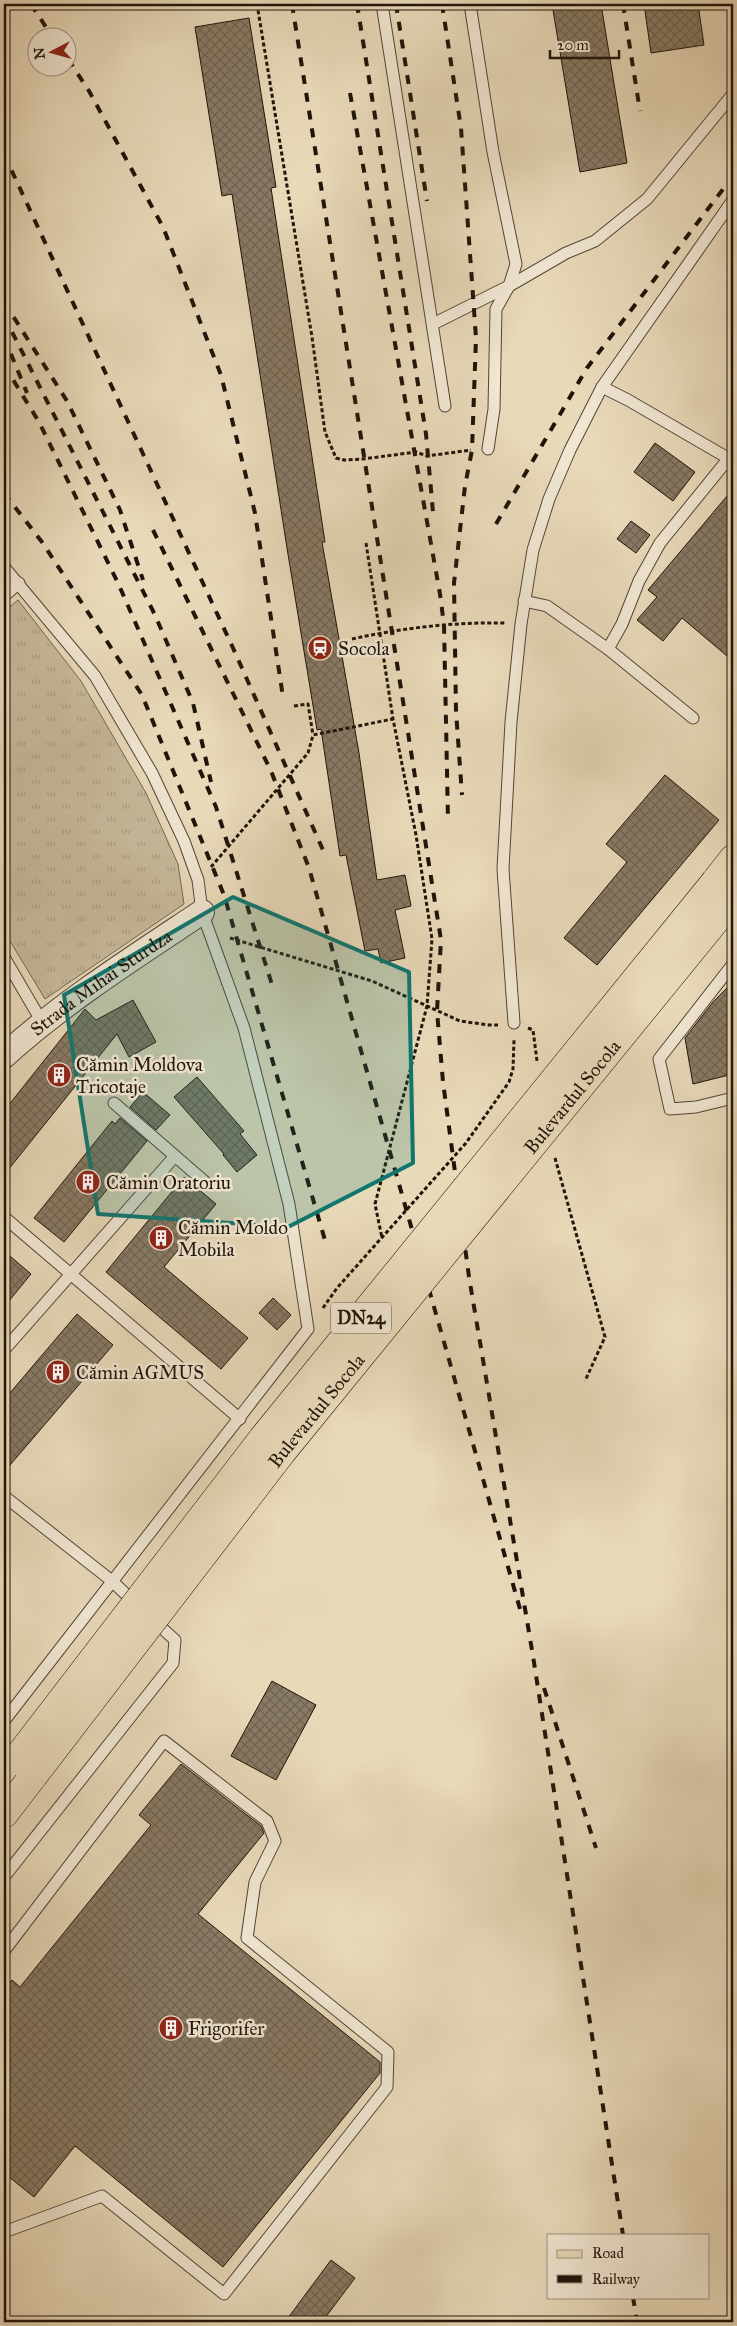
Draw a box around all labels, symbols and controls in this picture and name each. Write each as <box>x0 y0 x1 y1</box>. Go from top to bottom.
north arrow <box>28 28 78 78</box>
scale bar <box>550 28 618 60</box>
text: 20 m <box>557 36 589 54</box>
text: N <box>30 46 49 60</box>
station icon: Socola <box>307 635 333 661</box>
place label: Socola <box>338 637 390 660</box>
street label: Strada Mihai Sturdza <box>25 923 177 1040</box>
street label: Bulevardul Socola <box>519 1034 626 1158</box>
place label: Cămin Moldova Tricotaje <box>76 1053 204 1098</box>
building icon: Cămin Moldova Tricotaje <box>46 1062 72 1088</box>
building icon: Cămin Oratoriu <box>75 1169 101 1195</box>
place label: Cămin Oratoriu <box>106 1171 231 1194</box>
place label: Cămin Moldo Mobila <box>178 1216 288 1261</box>
building icon: Cămin Moldo Mobila <box>148 1225 174 1251</box>
road number: DN24 <box>331 1302 391 1334</box>
street label: Bulevardul Socola <box>263 1348 370 1472</box>
building icon: Cămin AGMUS <box>45 1359 71 1385</box>
place label: Cămin AGMUS <box>76 1361 204 1384</box>
building icon: Frigorifer <box>158 2015 184 2041</box>
place label: Frigorifer <box>188 2017 265 2041</box>
legend <box>547 2234 710 2298</box>
text: Road <box>592 2244 624 2262</box>
text: Railway <box>592 2270 641 2288</box>

